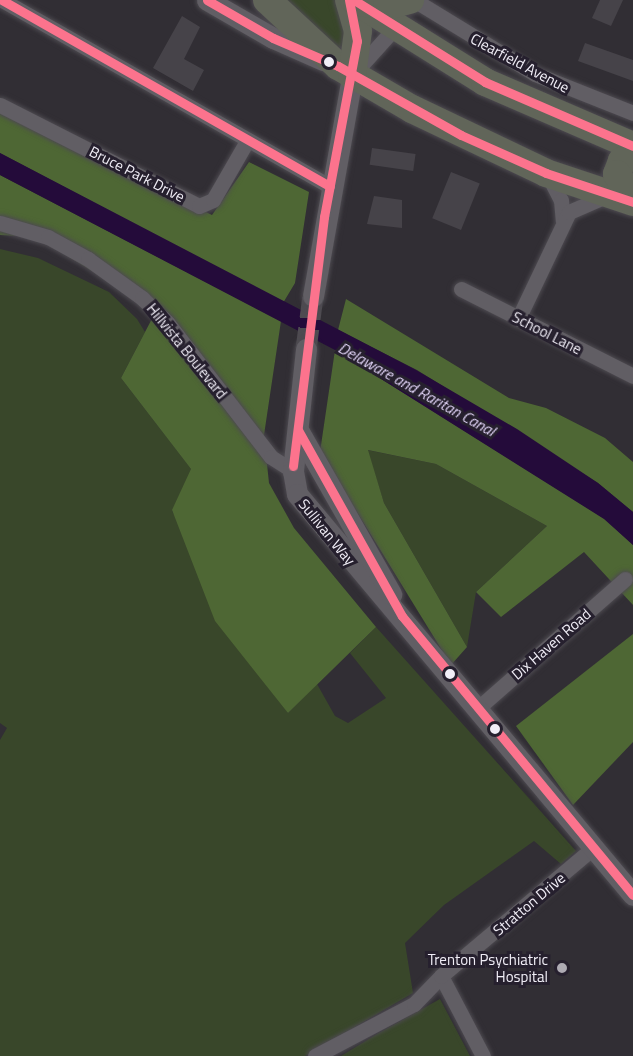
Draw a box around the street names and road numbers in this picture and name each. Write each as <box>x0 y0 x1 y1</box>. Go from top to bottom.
street label: Clearfield Avenue <box>467 29 573 97</box>
street label: Bruce Park Drive <box>86 142 188 206</box>
street label: Hillvista Boulevard <box>143 300 231 402</box>
street label: School Lane <box>509 308 585 358</box>
street label: Sullivan Way <box>295 495 359 569</box>
street label: Dix Haven Road <box>508 605 594 683</box>
street label: Stratton Drive <box>489 869 569 939</box>

